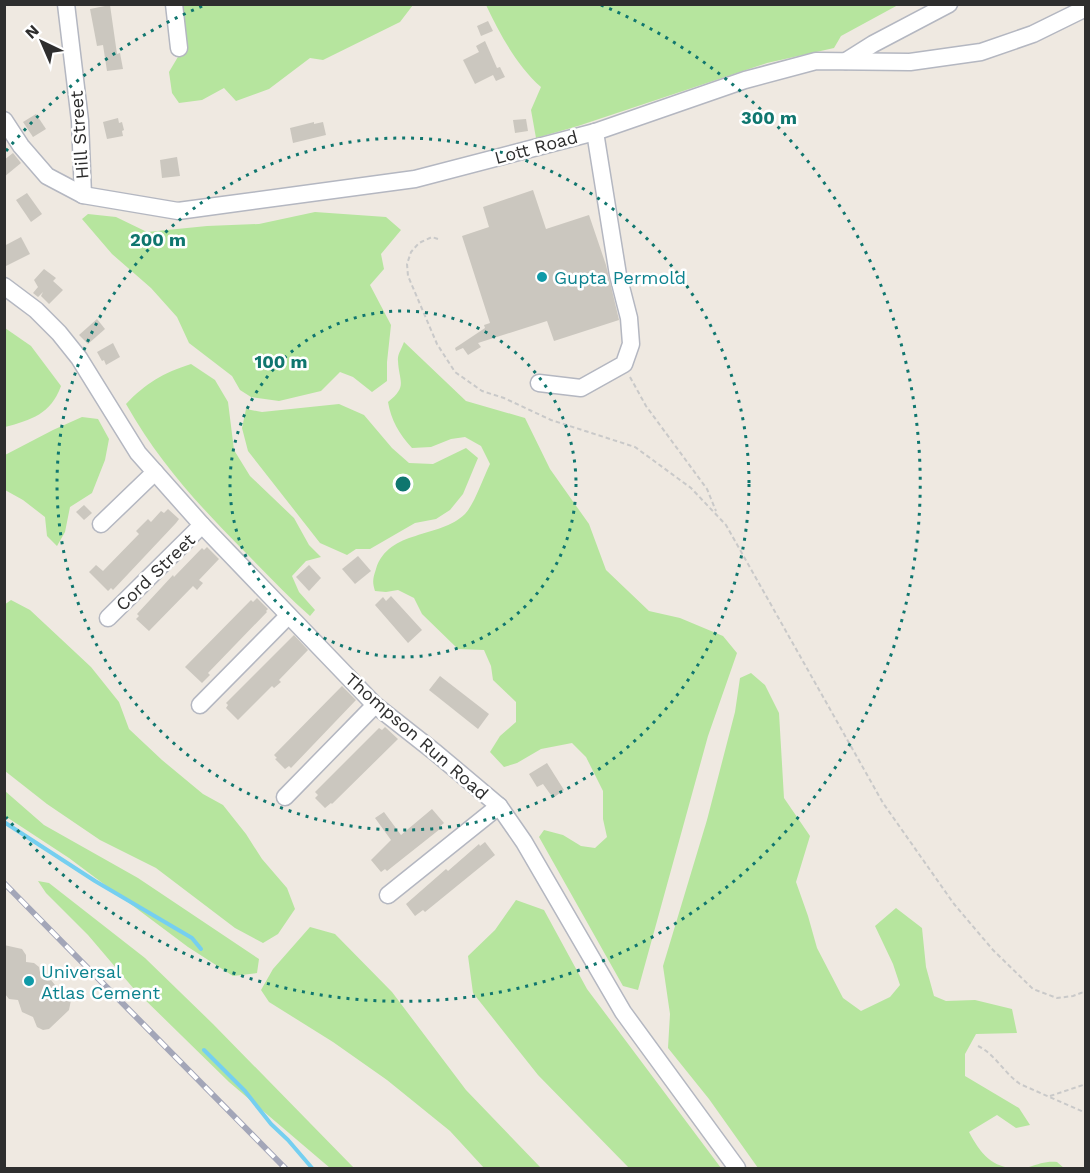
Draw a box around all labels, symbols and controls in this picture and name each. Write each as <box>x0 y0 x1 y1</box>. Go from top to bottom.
north arrow <box>12 12 72 72</box>
text: N <box>21 21 43 43</box>
street label: Hill Street <box>65 90 93 180</box>
text: 300 m <box>741 107 797 128</box>
street label: Lott Road <box>492 126 580 168</box>
text: 200 m <box>130 229 186 250</box>
place label: Gupta Permold <box>554 267 686 288</box>
marker: Gupta Permold <box>535 270 549 284</box>
text: 100 m <box>254 351 308 372</box>
centre of rings <box>393 474 413 494</box>
street label: Cord Street <box>111 529 199 615</box>
street label: Thompson Run Road <box>341 668 493 804</box>
place label: Universal Atlas Cement <box>41 961 160 1003</box>
marker: Universal Atlas Cement <box>22 974 36 988</box>

